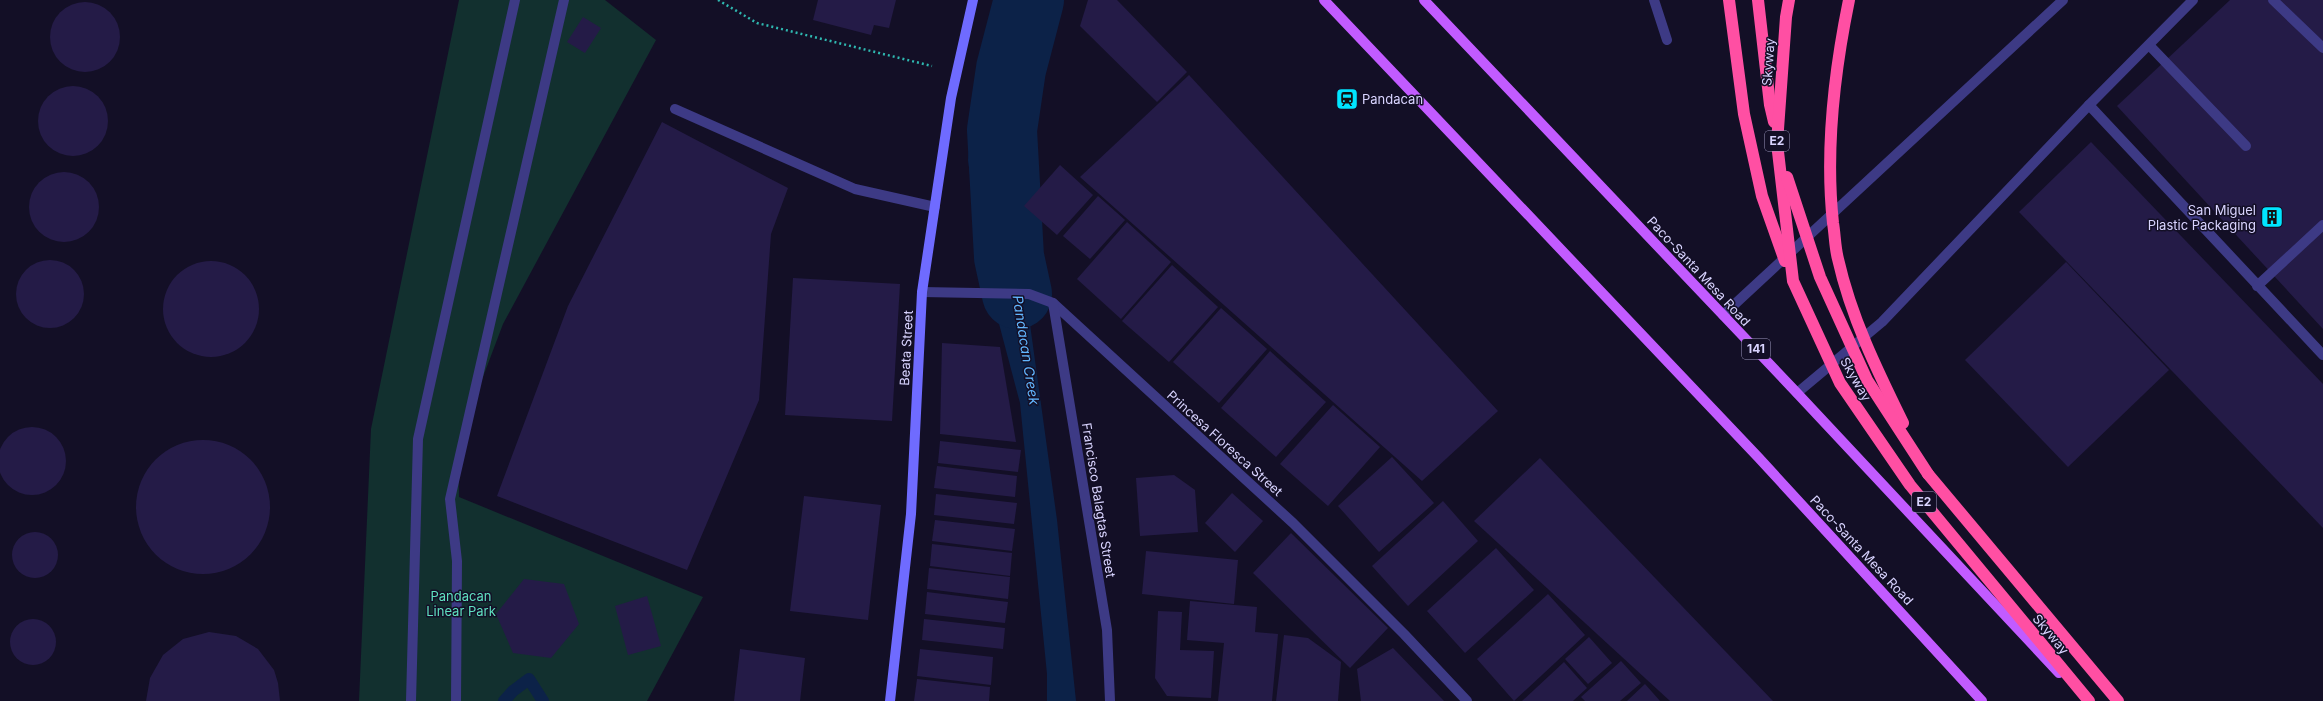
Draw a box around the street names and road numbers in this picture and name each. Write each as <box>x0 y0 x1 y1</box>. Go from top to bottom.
street label: Skyway <box>1758 38 1778 86</box>
road number: E2 <box>1765 131 1789 151</box>
street label: Paco-Santa Mesa Road <box>1644 213 1754 329</box>
street label: Beata Street <box>896 310 916 386</box>
road number: 141 <box>1742 339 1770 359</box>
street label: Skyway <box>1837 354 1875 404</box>
street label: Princesa Floresca Street <box>1164 387 1286 499</box>
street label: Francisco Balagtas Street <box>1079 421 1119 579</box>
street label: Paco-Santa Mesa Road <box>1807 492 1917 608</box>
road number: E2 <box>1912 492 1936 512</box>
street label: Skyway <box>2029 611 2073 657</box>

